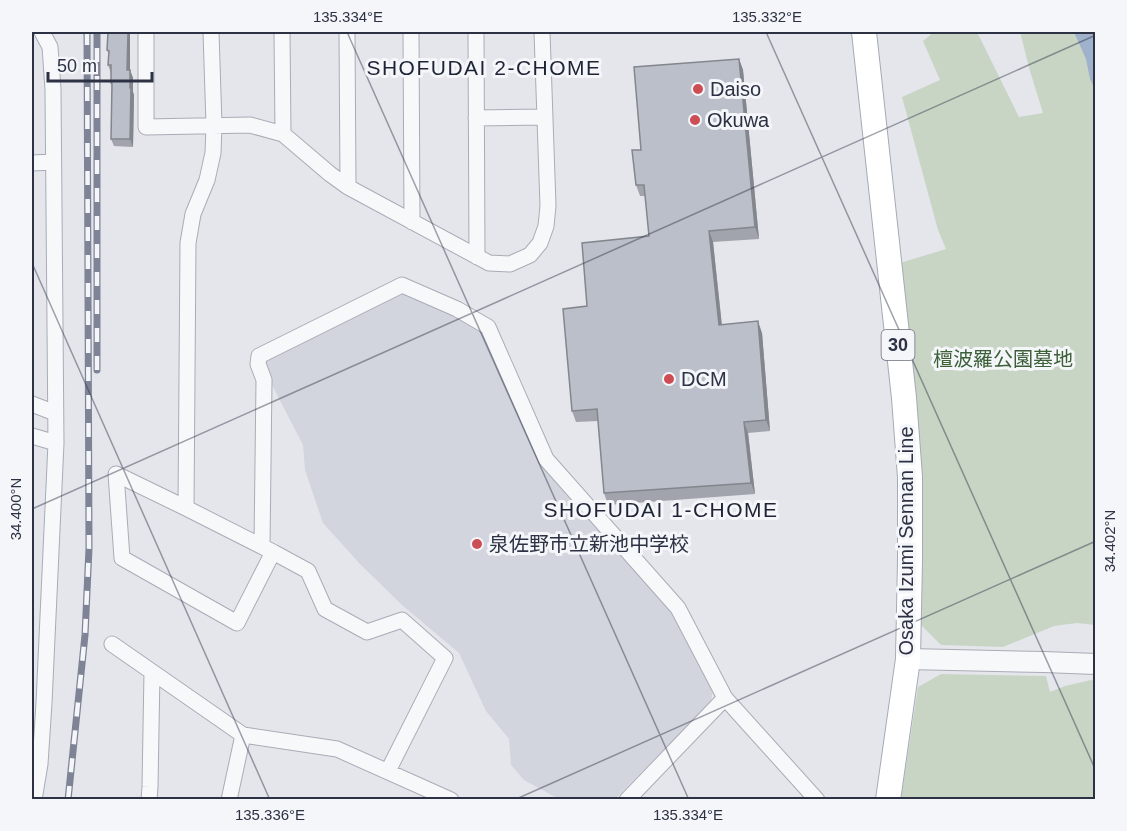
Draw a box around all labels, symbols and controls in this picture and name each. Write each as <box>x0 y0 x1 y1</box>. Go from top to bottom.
text: 135.334°E <box>313 8 383 25</box>
text: 135.332°E <box>732 8 802 25</box>
scale bar <box>48 45 152 83</box>
text: 50 m <box>57 56 97 76</box>
district label: SHOFUDAI 2-CHOME <box>366 56 602 79</box>
place label: Daiso <box>710 78 761 100</box>
marker: Daiso <box>691 82 705 96</box>
place label: Okuwa <box>707 109 770 131</box>
marker: Okuwa <box>688 113 702 127</box>
road number: 30 <box>882 330 914 360</box>
park label: 檀波羅公園墓地 <box>933 348 1073 370</box>
place label: DCM <box>681 368 727 390</box>
marker: DCM <box>662 372 676 386</box>
street label: Osaka Izumi Sennan Line <box>895 426 917 656</box>
text: 34.400°N <box>7 478 24 540</box>
district label: SHOFUDAI 1-CHOME <box>543 498 779 521</box>
text: 34.402°N <box>1101 510 1118 572</box>
place label: 泉佐野市立新池中学校 <box>489 533 689 555</box>
marker: 泉佐野市立新池中学校 <box>470 537 484 551</box>
text: 135.336°E <box>235 806 305 823</box>
text: 135.334°E <box>653 806 723 823</box>

